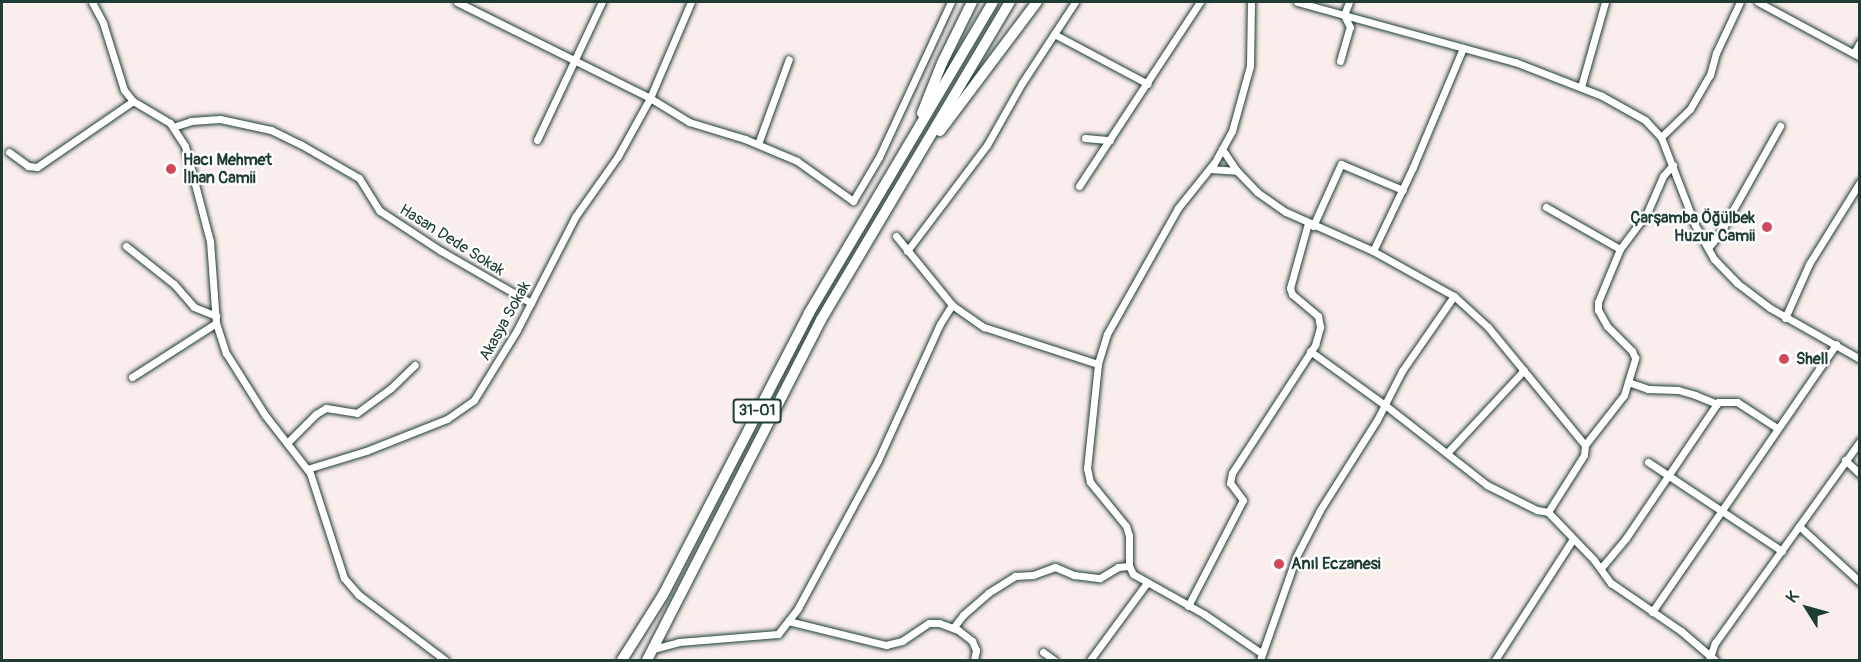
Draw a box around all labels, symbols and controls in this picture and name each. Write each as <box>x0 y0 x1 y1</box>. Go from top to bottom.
place label: Hacı Mehmet İlhan Camii <box>183 150 272 188</box>
marker: Hacı Mehmet İlhan Camii <box>164 162 178 176</box>
street label: Hasan Dede Sokak <box>396 200 508 280</box>
place label: Çarşamba Öğülbek Huzur Camii <box>1631 208 1755 246</box>
marker: Çarşamba Öğülbek Huzur Camii <box>1760 220 1774 234</box>
street label: Akasya Sokak <box>475 278 535 364</box>
place label: Shell <box>1796 349 1828 369</box>
marker: Shell <box>1777 352 1791 366</box>
road number: 31-01 <box>732 399 783 423</box>
place label: Anıl Eczanesi <box>1291 554 1381 574</box>
marker: Anıl Eczanesi <box>1272 557 1286 571</box>
north arrow <box>1777 578 1837 638</box>
text: K <box>1782 587 1804 607</box>

